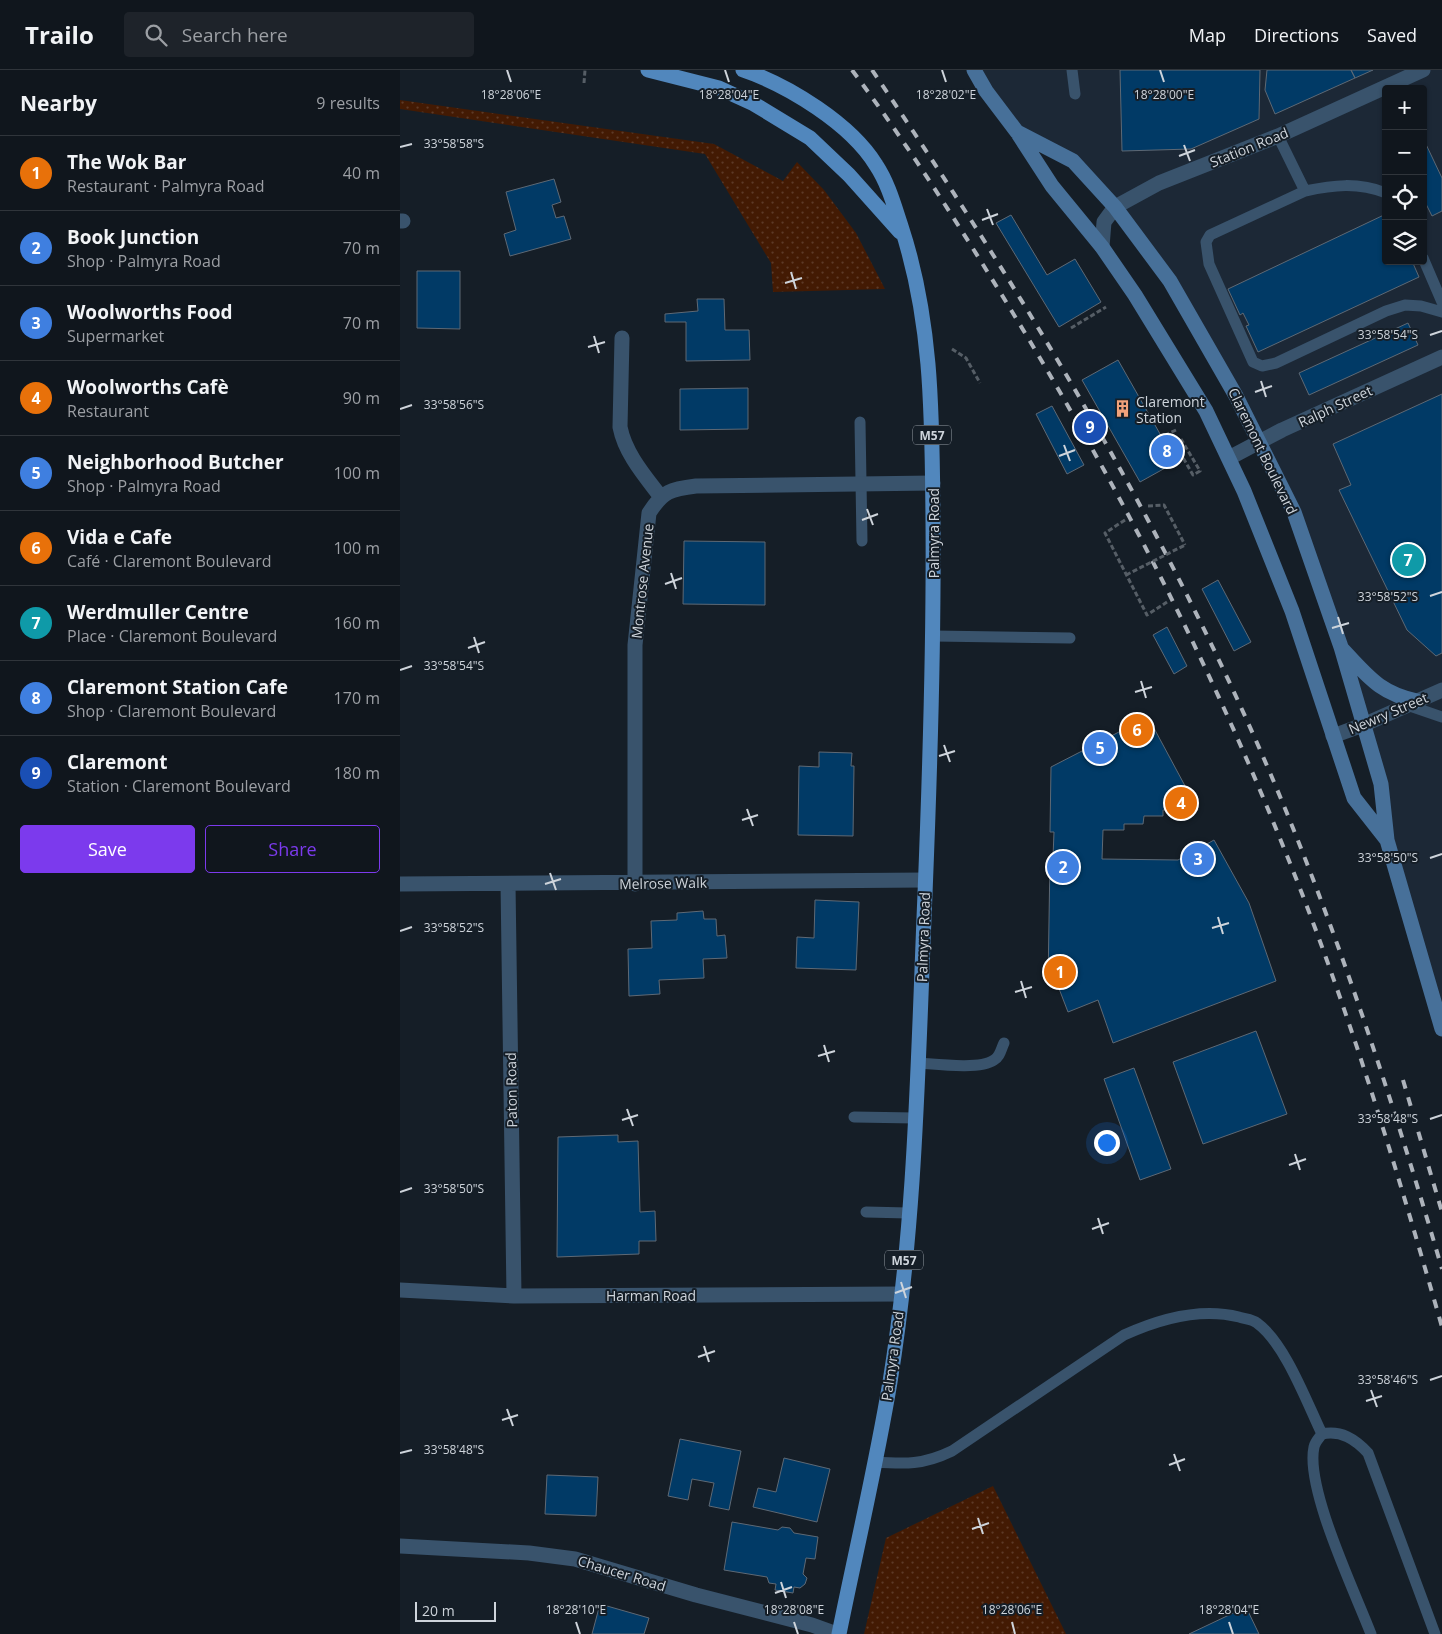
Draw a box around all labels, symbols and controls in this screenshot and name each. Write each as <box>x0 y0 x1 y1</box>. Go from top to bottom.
search box <box>124 12 474 57</box>
text: Trailo <box>25 18 94 51</box>
icon: search <box>142 21 170 49</box>
text: Search here <box>182 22 288 48</box>
text: Map <box>1189 23 1226 47</box>
text: Directions <box>1254 23 1339 47</box>
text: Saved <box>1367 23 1417 47</box>
map controls <box>1382 85 1427 265</box>
button: + <box>1382 85 1427 130</box>
text: 18°28'06"E <box>481 86 541 103</box>
text: 18°28'04"E <box>699 86 759 103</box>
text: 18°28'02"E <box>916 86 976 103</box>
text: 18°28'00"E <box>1134 86 1194 103</box>
text: Nearby <box>20 89 97 117</box>
text: 9 results <box>316 92 380 114</box>
street label: Station Road <box>1207 123 1291 171</box>
button: − <box>1382 130 1427 175</box>
text: 33°58'58"S <box>424 135 484 152</box>
text: The Wok Bar <box>67 149 186 175</box>
text: 1 <box>31 162 41 184</box>
text: 40 m <box>343 162 380 184</box>
text: Restaurant · Palmyra Road <box>67 175 265 197</box>
button: locate <box>1382 175 1427 220</box>
button: layers <box>1382 220 1427 265</box>
text: Book Junction <box>67 224 199 250</box>
text: 2 <box>31 237 41 259</box>
text: 70 m <box>343 237 380 259</box>
text: Shop · Palmyra Road <box>67 250 221 272</box>
text: Woolworths Food <box>67 299 232 325</box>
text: 3 <box>31 312 41 334</box>
text: 70 m <box>343 312 380 334</box>
text: Supermarket <box>67 325 164 347</box>
text: 33°58'54"S <box>1358 326 1418 343</box>
text: Woolworths Cafè <box>67 374 229 400</box>
street label: Ralph Street <box>1295 381 1375 431</box>
street label: Claremont Boulevard <box>1224 384 1302 518</box>
text: 4 <box>31 387 41 409</box>
text: 90 m <box>343 387 380 409</box>
place label: Claremont Station <box>1136 392 1205 427</box>
text: 33°58'56"S <box>424 396 484 413</box>
building icon: Claremont Station <box>1112 399 1132 419</box>
text: Restaurant <box>67 400 149 422</box>
pin: 9 <box>1074 408 1106 446</box>
road number: M57 <box>913 426 951 444</box>
pin: 8 <box>1151 432 1183 470</box>
text: Neighborhood Butcher <box>67 449 284 475</box>
text: 5 <box>31 462 41 484</box>
text: 100 m <box>334 462 380 484</box>
text: Shop · Palmyra Road <box>67 475 221 497</box>
street label: Palmyra Road <box>924 488 943 578</box>
street label: Montrose Avenue <box>627 522 658 640</box>
text: Vida e Cafe <box>67 524 172 550</box>
text: 6 <box>31 537 41 559</box>
text: 100 m <box>334 537 380 559</box>
pin: 7 <box>1392 541 1424 579</box>
text: Café · Claremont Boulevard <box>67 550 272 572</box>
text: 33°58'52"S <box>1358 588 1418 605</box>
text: Werdmuller Centre <box>67 599 249 625</box>
text: 7 <box>31 612 41 634</box>
text: 160 m <box>334 612 380 634</box>
text: Place · Claremont Boulevard <box>67 625 277 647</box>
text: 33°58'54"S <box>424 657 484 674</box>
text: Claremont Station Cafe <box>67 674 288 700</box>
text: 8 <box>31 687 41 709</box>
text: 170 m <box>334 687 380 709</box>
street label: Newry Street <box>1345 688 1431 738</box>
text: Shop · Claremont Boulevard <box>67 700 276 722</box>
pin: 6 <box>1121 711 1153 749</box>
pin: 5 <box>1084 729 1116 767</box>
text: Claremont <box>67 749 167 775</box>
text: 9 <box>31 762 41 784</box>
text: 180 m <box>334 762 380 784</box>
text: Station · Claremont Boulevard <box>67 775 291 797</box>
pin: 4 <box>1165 784 1197 822</box>
button: Save <box>20 825 195 873</box>
button: Share <box>205 825 380 873</box>
pin: 3 <box>1182 840 1214 878</box>
pin: 2 <box>1047 848 1079 886</box>
text: 33°58'50"S <box>1358 849 1418 866</box>
street label: Melrose Walk <box>619 873 708 893</box>
street label: Palmyra Road <box>912 892 934 982</box>
text: 33°58'52"S <box>424 919 484 936</box>
pin: 1 <box>1044 953 1076 991</box>
street label: Paton Road <box>501 1052 521 1128</box>
text: 33°58'48"S <box>1358 1110 1418 1127</box>
your location <box>1094 1130 1120 1156</box>
text: 33°58'50"S <box>424 1180 484 1197</box>
road number: M57 <box>885 1250 923 1270</box>
street label: Harman Road <box>606 1286 696 1305</box>
street label: Palmyra Road <box>876 1310 908 1402</box>
text: 33°58'46"S <box>1358 1371 1418 1388</box>
text: 33°58'48"S <box>424 1441 484 1458</box>
street label: Chaucer Road <box>576 1551 668 1595</box>
scale bar <box>415 1599 496 1622</box>
text: 20 m <box>422 1601 455 1620</box>
text: 18°28'10"E <box>546 1601 606 1618</box>
text: 18°28'08"E <box>764 1601 824 1618</box>
text: 18°28'06"E <box>982 1601 1042 1618</box>
text: 18°28'04"E <box>1199 1601 1259 1618</box>

